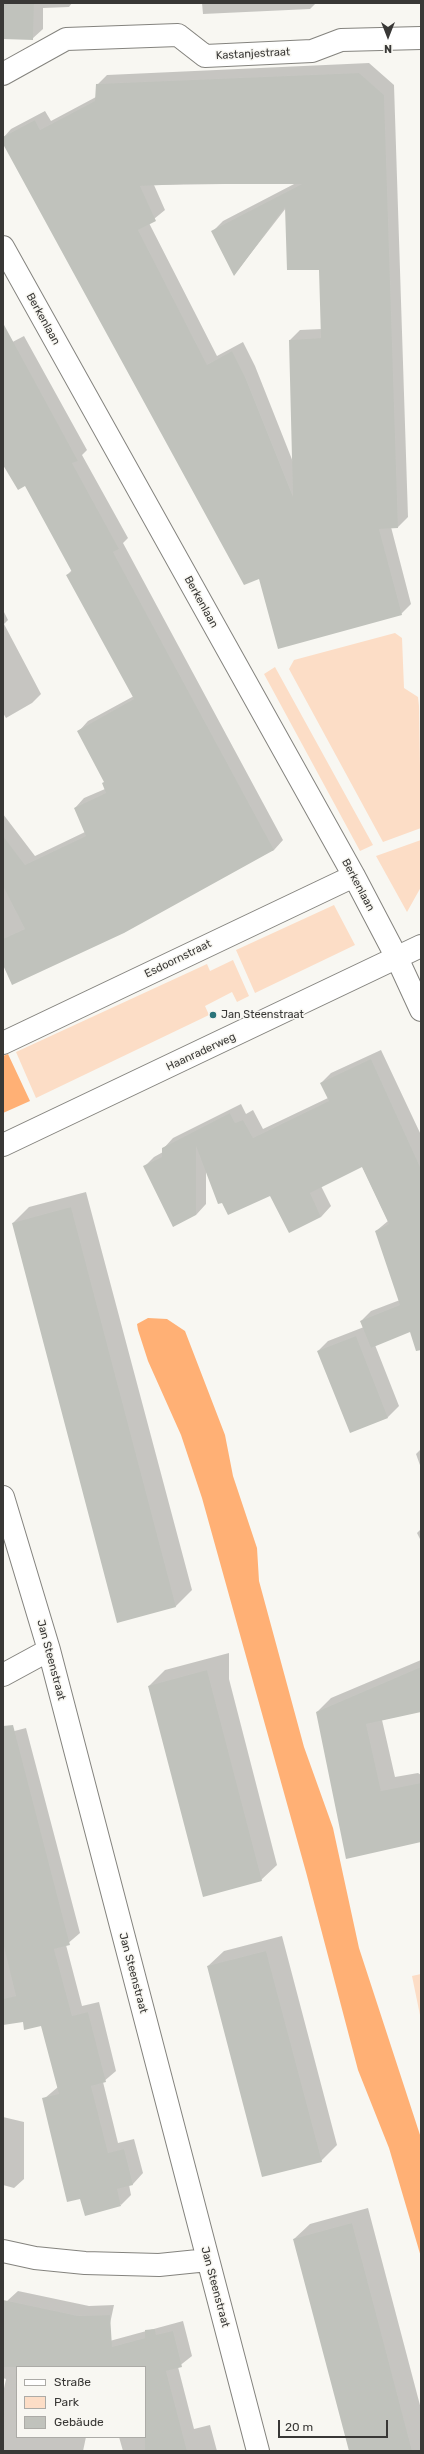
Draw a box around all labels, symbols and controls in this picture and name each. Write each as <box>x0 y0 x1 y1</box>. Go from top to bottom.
north arrow <box>368 16 408 56</box>
text: N <box>384 42 392 55</box>
street label: Kastanjestraat <box>215 45 291 63</box>
street label: Berkenlaan <box>23 291 63 347</box>
street label: Berkenlaan <box>181 574 221 630</box>
street label: Berkenlaan <box>339 857 377 913</box>
street label: Esdoornstraat <box>142 937 214 981</box>
place label: Jan Steenstraat <box>221 1008 304 1022</box>
marker: Jan Steenstraat <box>208 1010 218 1020</box>
street label: Haanraderweg <box>164 1030 238 1074</box>
street label: Jan Steenstraat <box>34 1618 68 1702</box>
street label: Jan Steenstraat <box>116 1931 150 2015</box>
street label: Jan Steenstraat <box>198 2245 232 2329</box>
legend <box>16 2366 146 2438</box>
text: Straße <box>54 2375 91 2389</box>
text: Park <box>54 2395 79 2409</box>
scale bar <box>280 2412 390 2438</box>
text: Gebäude <box>54 2415 104 2429</box>
text: 20 m <box>285 2420 313 2434</box>

